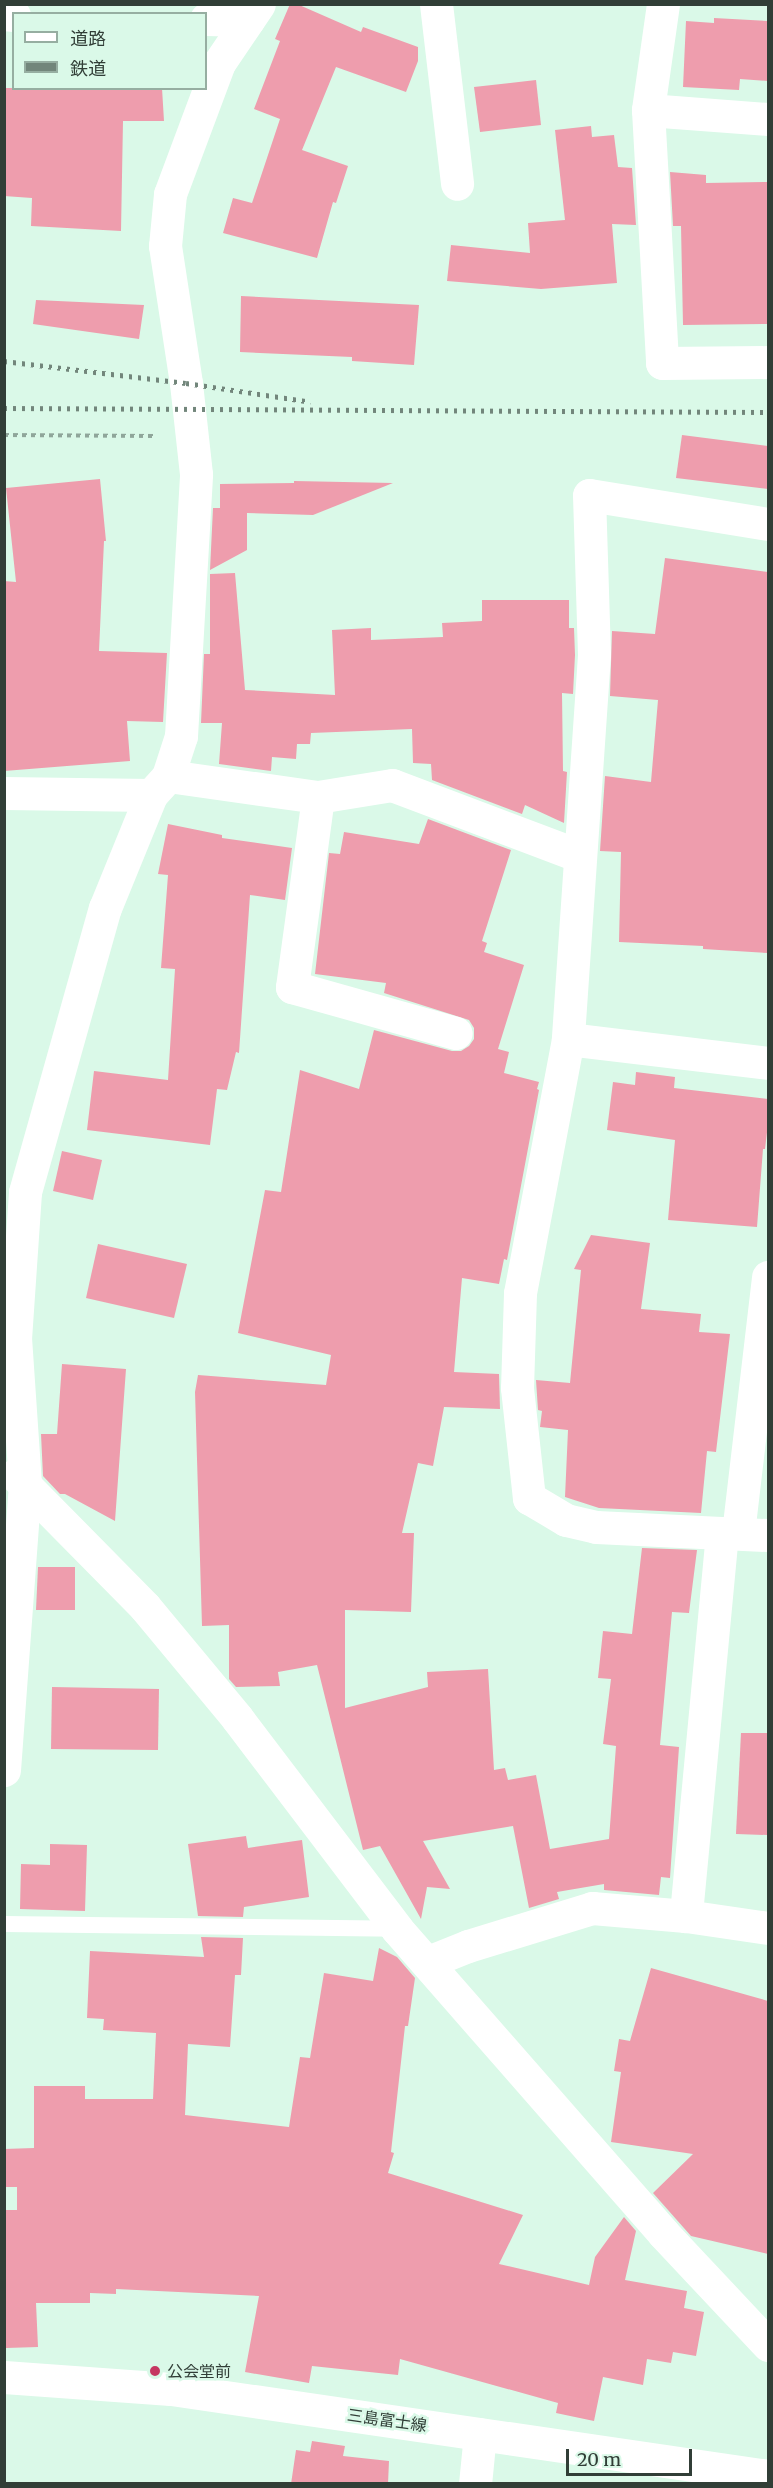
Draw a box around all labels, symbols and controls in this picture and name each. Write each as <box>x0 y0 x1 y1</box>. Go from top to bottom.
legend <box>12 12 207 90</box>
text: 道路 <box>70 27 106 50</box>
text: 鉄道 <box>70 57 106 80</box>
place label: 公会堂前 <box>167 2361 231 2381</box>
marker: 公会堂前 <box>148 2364 162 2378</box>
street label: 三島富士線 <box>346 2405 428 2435</box>
scale bar <box>569 2437 695 2475</box>
text: 20 m <box>577 2448 621 2471</box>

